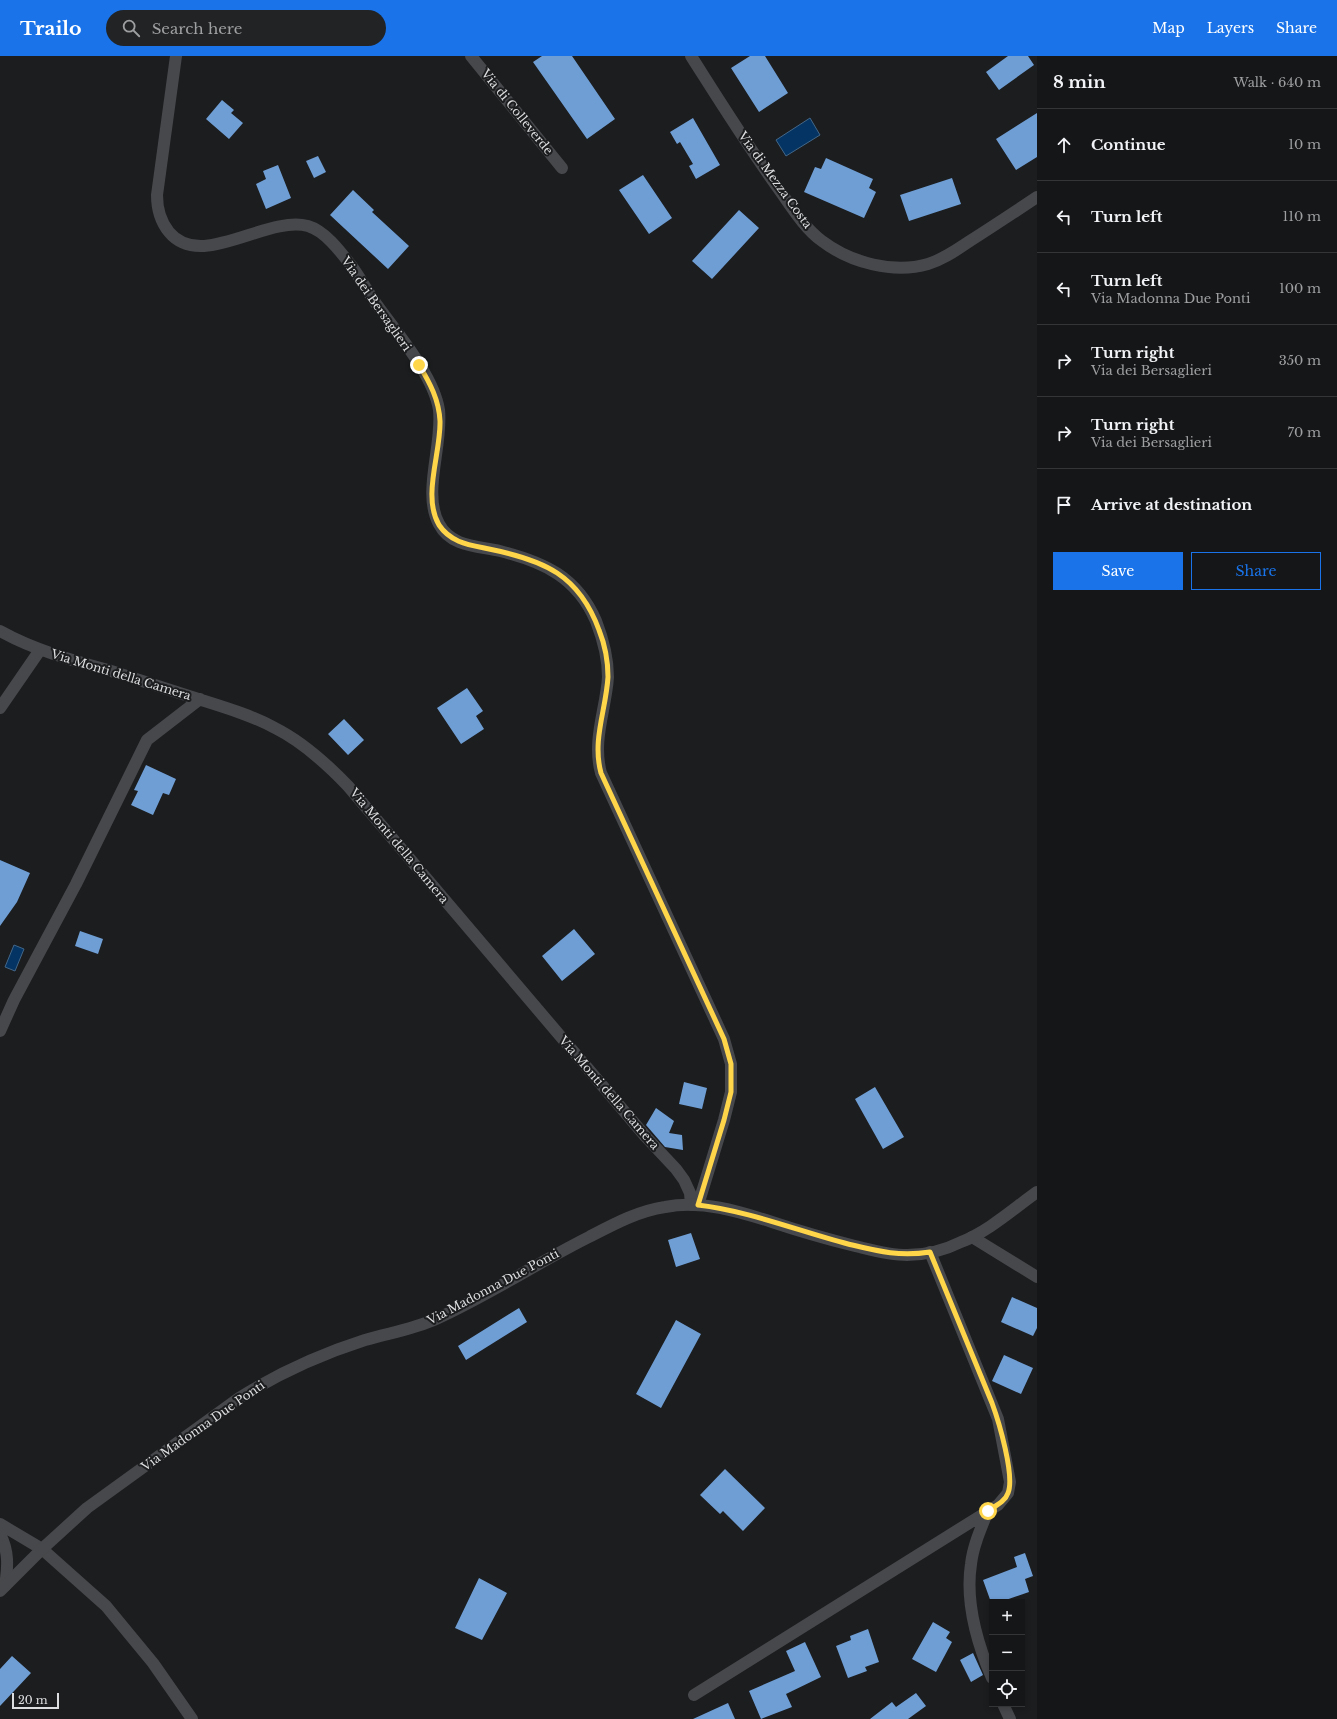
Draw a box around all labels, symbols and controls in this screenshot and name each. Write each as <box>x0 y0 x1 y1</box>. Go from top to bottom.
search box <box>106 10 386 46</box>
text: Trailo <box>20 17 82 40</box>
icon: search <box>120 17 142 39</box>
text: Search here <box>152 19 242 38</box>
text: Map <box>1152 19 1185 37</box>
text: Layers <box>1207 19 1254 37</box>
text: Share <box>1276 19 1317 37</box>
street label: Via di Colleverde <box>478 65 556 157</box>
text: 8 min <box>1053 72 1106 93</box>
text: Walk · 640 m <box>1234 74 1321 91</box>
street label: Via di Mezza Costa <box>735 128 816 231</box>
icon: ahead <box>1053 134 1075 156</box>
text: Continue <box>1091 135 1166 154</box>
text: 10 m <box>1288 136 1321 153</box>
icon: left <box>1053 206 1075 228</box>
text: Turn left <box>1091 207 1162 226</box>
text: 110 m <box>1282 208 1321 225</box>
street label: Via dei Bersaglieri <box>338 253 415 354</box>
text: Turn left <box>1091 271 1162 290</box>
icon: left <box>1053 278 1075 300</box>
text: 100 m <box>1279 280 1321 297</box>
text: Via Madonna Due Ponti <box>1091 290 1250 307</box>
text: Turn right <box>1091 343 1174 362</box>
icon: right <box>1053 350 1075 372</box>
text: 350 m <box>1279 352 1321 369</box>
route end <box>410 356 428 374</box>
text: Via dei Bersaglieri <box>1091 362 1212 379</box>
text: Turn right <box>1091 415 1174 434</box>
icon: right <box>1053 422 1075 444</box>
text: 70 m <box>1288 424 1321 441</box>
text: Via dei Bersaglieri <box>1091 434 1212 451</box>
icon: arrive <box>1053 494 1075 516</box>
text: Arrive at destination <box>1091 495 1252 514</box>
button: Save <box>1053 552 1183 590</box>
button: Share <box>1191 552 1321 590</box>
street label: Via Monti della Camera <box>48 646 193 703</box>
street label: Via Monti della Camera <box>346 784 452 906</box>
street label: Via Monti della Camera <box>555 1032 663 1153</box>
street label: Via Madonna Due Ponti <box>423 1245 561 1328</box>
street label: Via Madonna Due Ponti <box>137 1377 267 1475</box>
route start <box>979 1502 997 1520</box>
map controls <box>989 1599 1025 1707</box>
button: + <box>989 1599 1025 1635</box>
button: − <box>989 1635 1025 1671</box>
button: locate <box>989 1671 1025 1707</box>
scale bar <box>12 1691 59 1710</box>
text: 20 m <box>18 1693 48 1707</box>

